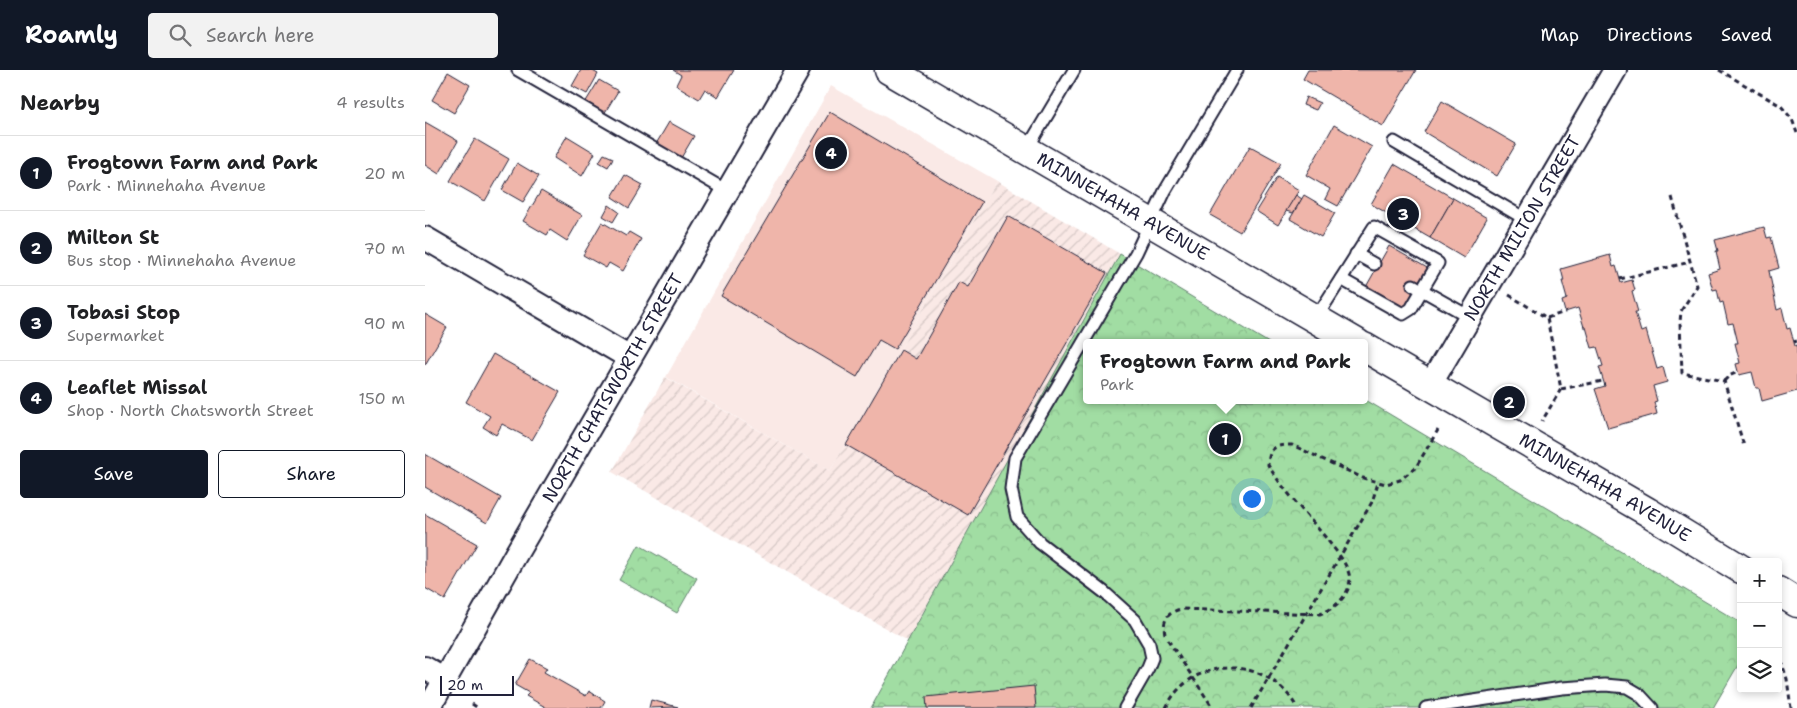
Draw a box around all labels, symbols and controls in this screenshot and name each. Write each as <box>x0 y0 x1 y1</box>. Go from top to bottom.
search box <box>148 13 498 58</box>
text: Roamly <box>25 19 118 51</box>
icon: search <box>166 21 194 49</box>
text: Search here <box>206 23 315 48</box>
text: Map <box>1541 23 1579 47</box>
text: Directions <box>1607 23 1693 47</box>
text: Saved <box>1721 23 1772 47</box>
text: Nearby <box>20 89 100 117</box>
text: 4 results <box>336 92 405 113</box>
street label: NORTH MILTON STREET <box>1458 131 1586 325</box>
pin: 4 <box>815 134 847 172</box>
street label: MINNEHAHA AVENUE <box>1033 147 1214 266</box>
text: Frogtown Farm and Park <box>67 150 318 175</box>
text: 1 <box>32 163 40 184</box>
text: 20 m <box>364 163 405 184</box>
text: Park · Minnehaha Avenue <box>67 175 266 196</box>
pin: 3 <box>1387 195 1419 233</box>
text: Milton St <box>67 225 159 250</box>
text: 2 <box>30 238 42 259</box>
text: 70 m <box>364 238 405 259</box>
text: Bus stop · Minnehaha Avenue <box>67 250 296 271</box>
street label: NORTH CHATSWORTH STREET <box>537 269 689 507</box>
text: Tobasi Stop <box>67 300 180 325</box>
text: 3 <box>30 313 42 334</box>
text: 90 m <box>364 313 405 334</box>
text: Supermarket <box>67 325 164 346</box>
popup <box>1083 339 1368 404</box>
text: Frogtown Farm and Park <box>1100 349 1351 374</box>
text: Park <box>1100 374 1134 395</box>
text: Leaflet Missal <box>67 375 207 400</box>
pin: 2 <box>1493 383 1525 421</box>
text: 4 <box>30 388 42 409</box>
text: 150 m <box>358 388 405 409</box>
text: Shop · North Chatsworth Street <box>67 400 314 421</box>
pin: 1 <box>1209 420 1241 458</box>
street label: MINNEHAHA AVENUE <box>1515 428 1696 548</box>
button: Save <box>20 450 208 498</box>
button: Share <box>218 450 405 498</box>
your location <box>1239 486 1265 512</box>
map controls <box>1737 558 1782 693</box>
button: + <box>1737 558 1782 603</box>
button: − <box>1737 603 1782 648</box>
button: layers <box>1737 648 1782 693</box>
scale bar <box>440 673 514 696</box>
text: 20 m <box>447 676 483 694</box>

